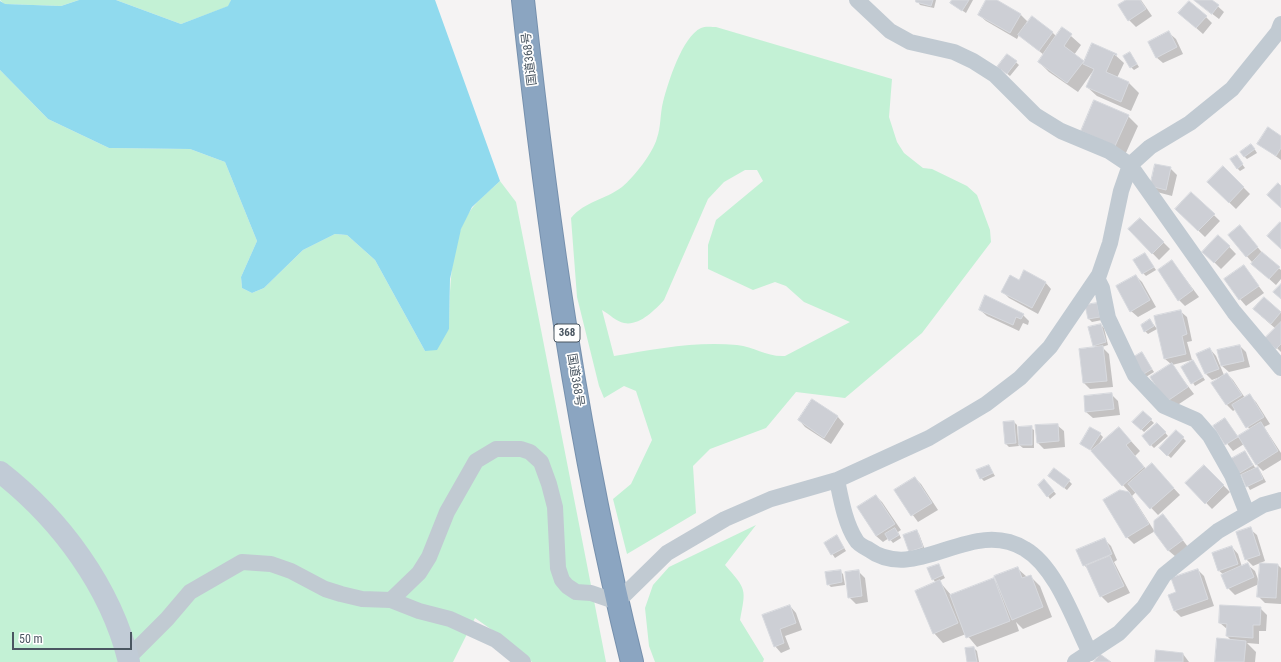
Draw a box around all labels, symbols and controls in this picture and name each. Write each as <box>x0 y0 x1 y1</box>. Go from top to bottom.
street label: 国道368号 <box>520 31 540 87</box>
road number: 368 <box>554 324 580 342</box>
street label: 国道368号 <box>564 352 586 408</box>
scale bar <box>14 624 134 650</box>
text: 50 m <box>19 632 43 646</box>

